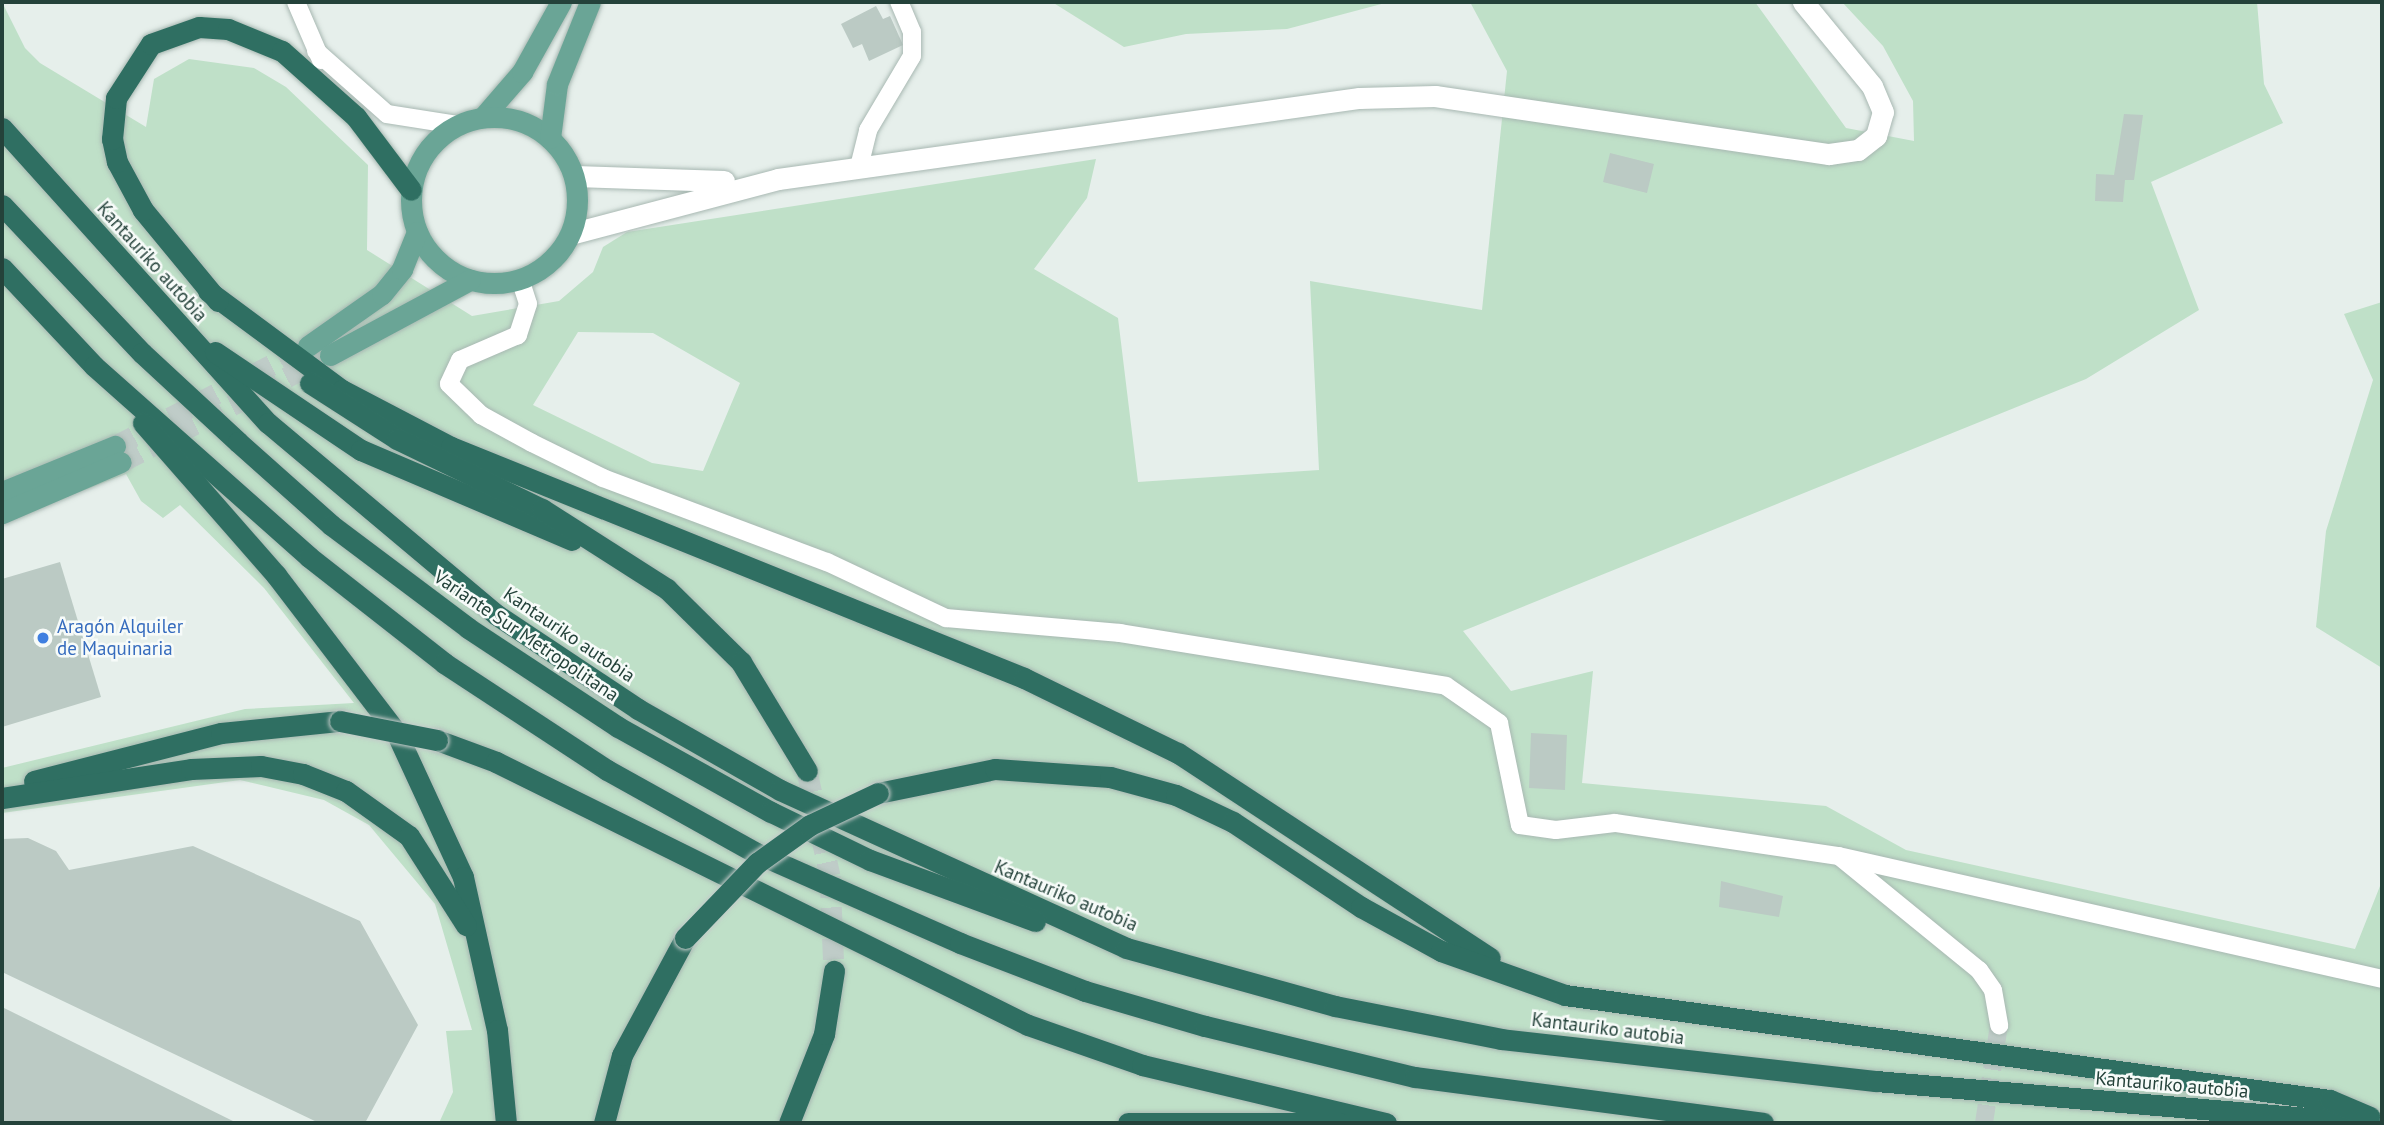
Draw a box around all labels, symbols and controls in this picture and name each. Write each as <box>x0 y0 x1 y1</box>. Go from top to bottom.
street label: Kantauriko autobia <box>92 197 212 327</box>
street label: Variante Sur Metropolitana <box>429 566 623 706</box>
street label: Kantauriko autobia <box>499 583 639 687</box>
place label: Aragón Alquiler de Maquinaria <box>57 616 184 660</box>
marker: Aragón Alquiler de Maquinaria <box>35 630 51 646</box>
street label: Kantauriko autobia <box>991 856 1141 936</box>
street label: Kantauriko autobia <box>1530 1008 1686 1050</box>
street label: Kantauriko autobia <box>2095 1067 2249 1103</box>

